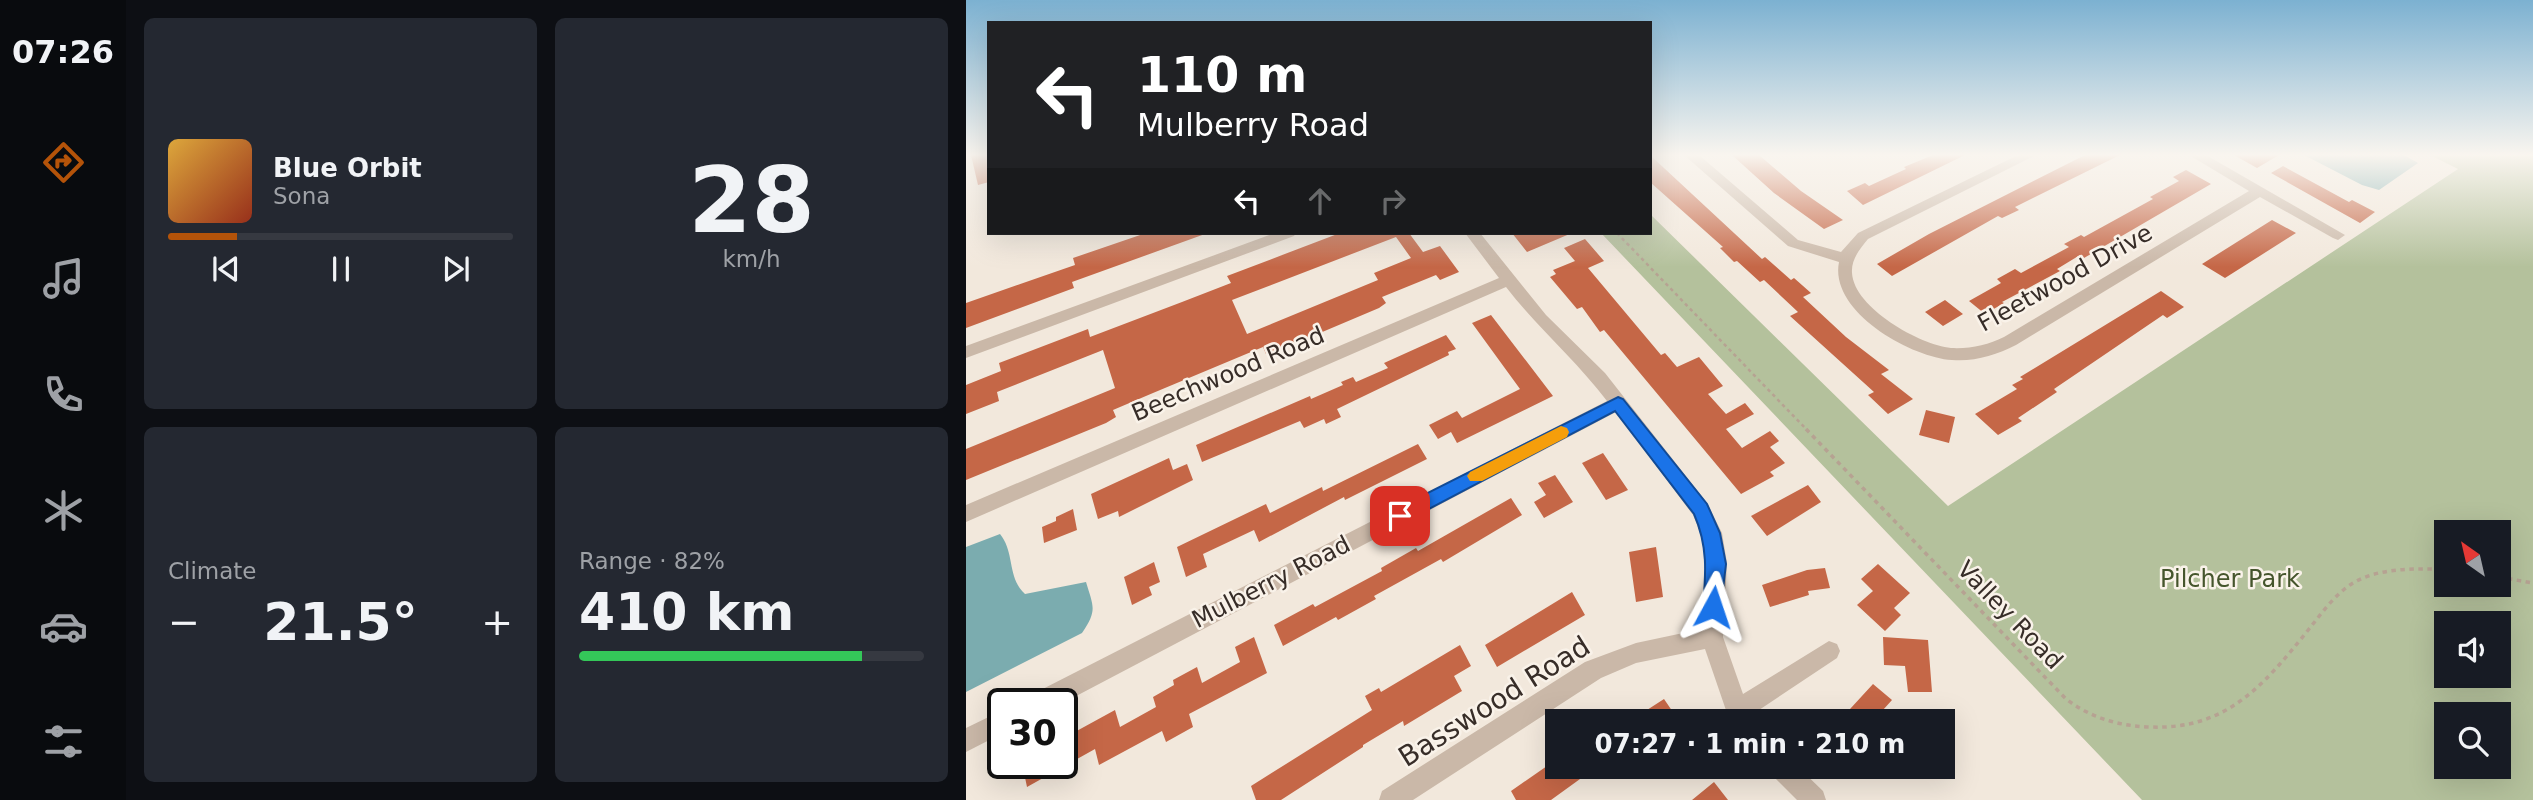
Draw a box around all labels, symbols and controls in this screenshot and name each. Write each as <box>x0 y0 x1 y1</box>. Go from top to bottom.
text: 07:26 <box>12 33 114 71</box>
text: 110 m <box>1137 47 1307 104</box>
icon: left <box>1022 49 1113 140</box>
text: Mulberry Road <box>1137 106 1369 144</box>
icon: directions <box>39 138 88 187</box>
text: 28 <box>688 148 815 253</box>
text: Blue Orbit <box>273 153 422 183</box>
icon: left <box>1228 182 1266 220</box>
icon: ahead <box>1301 182 1339 220</box>
icon: right <box>1374 182 1412 220</box>
text: Sona <box>273 183 330 209</box>
street label: Fleetwood Drive <box>1973 218 2157 338</box>
text: km/h <box>722 246 781 272</box>
icon: previous <box>207 250 245 288</box>
icon: pause <box>322 250 360 288</box>
icon: next <box>437 250 475 288</box>
icon: music <box>39 254 88 303</box>
street label: Beechwood Road <box>1127 321 1329 427</box>
icon: phone <box>39 370 88 419</box>
icon: climate <box>39 486 88 535</box>
pin <box>1370 486 1430 546</box>
icon: arrive <box>1381 497 1419 535</box>
north arrow <box>2434 520 2511 597</box>
map controls <box>2434 520 2511 779</box>
street label: Mulberry Road <box>1187 530 1355 634</box>
text: Range · 82% <box>579 548 725 574</box>
street label: Valley Road <box>1952 555 2068 675</box>
text: Climate <box>168 558 257 584</box>
park label: Pilcher Park <box>2160 565 2300 593</box>
position arrow <box>1676 570 1750 644</box>
text: 410 km <box>579 582 794 642</box>
text: 21.5° <box>263 592 418 652</box>
text: − <box>168 600 200 644</box>
text: + <box>481 600 513 644</box>
icon: car <box>39 602 88 651</box>
button: sound <box>2434 611 2511 688</box>
street label: Basswood Road <box>1392 629 1596 774</box>
speed limit sign: 30 <box>987 688 1078 779</box>
button: search <box>2434 702 2511 779</box>
icon: filters <box>39 717 88 766</box>
text: 07:27 · 1 min · 210 m <box>1595 729 1905 759</box>

